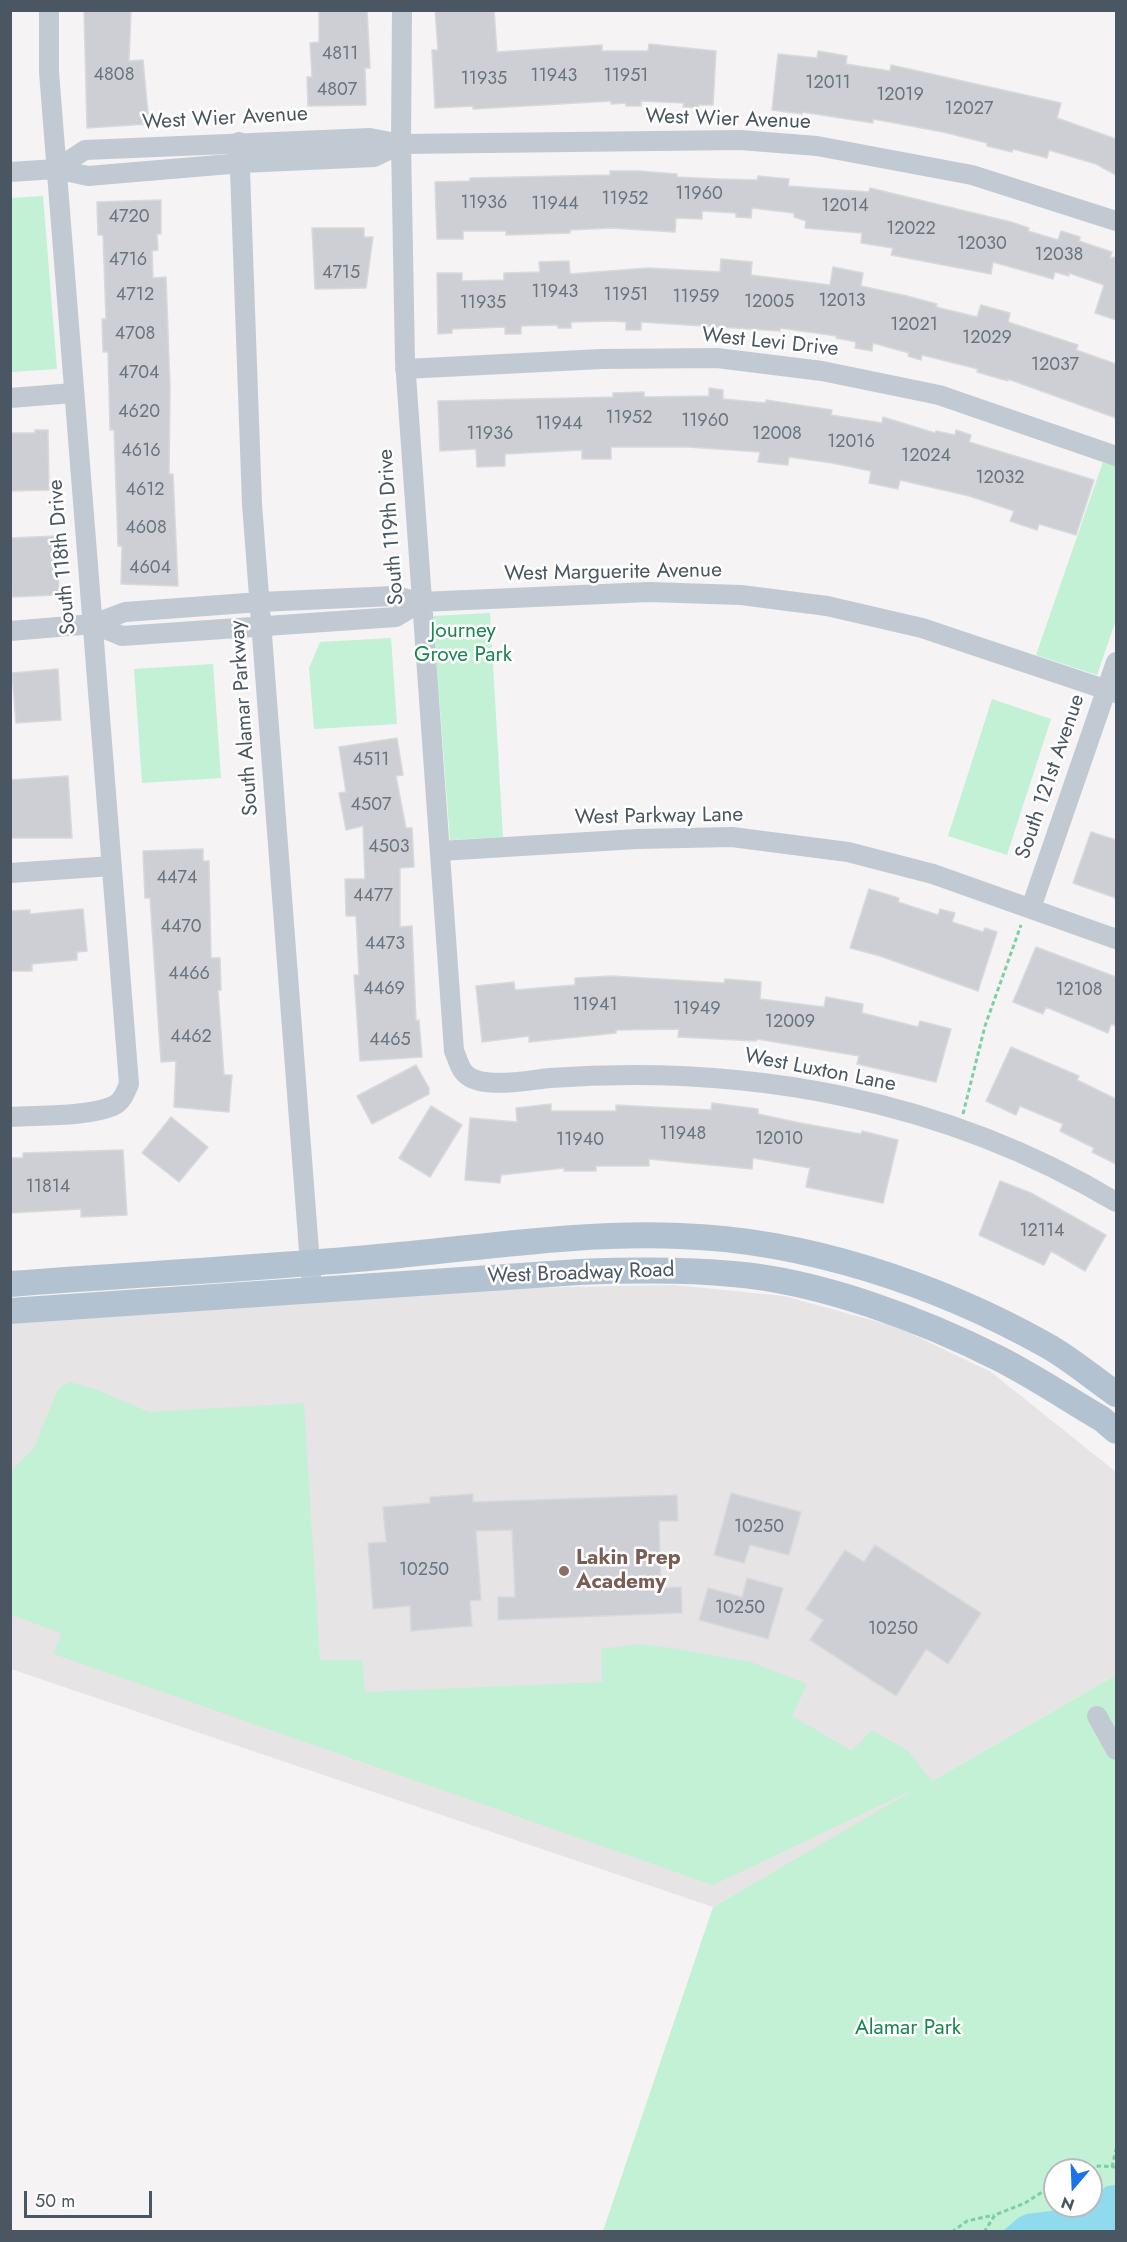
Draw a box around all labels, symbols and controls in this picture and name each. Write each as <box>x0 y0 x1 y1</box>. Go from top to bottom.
house number: 4811 <box>322 44 358 66</box>
house number: 4808 <box>94 65 134 87</box>
house number: 11943 <box>531 66 577 88</box>
house number: 11951 <box>604 66 648 88</box>
house number: 11935 <box>461 69 507 91</box>
house number: 12011 <box>805 73 851 95</box>
house number: 4807 <box>317 80 357 102</box>
house number: 12019 <box>876 85 924 107</box>
house number: 12027 <box>945 99 993 121</box>
street label: West Wier Avenue <box>142 102 308 136</box>
street label: West Wier Avenue <box>645 105 811 135</box>
house number: 11960 <box>675 184 723 206</box>
house number: 11952 <box>602 189 648 211</box>
house number: 11936 <box>461 193 507 215</box>
house number: 11944 <box>531 194 579 216</box>
house number: 12014 <box>821 196 869 218</box>
house number: 4720 <box>109 207 149 229</box>
house number: 12022 <box>886 219 936 241</box>
house number: 12030 <box>957 234 1007 256</box>
house number: 12038 <box>1035 245 1083 267</box>
house number: 4716 <box>109 250 147 272</box>
house number: 4715 <box>322 263 360 285</box>
house number: 11943 <box>532 282 578 304</box>
house number: 4712 <box>116 285 154 307</box>
house number: 11951 <box>604 285 648 307</box>
house number: 11959 <box>672 287 720 309</box>
house number: 12013 <box>818 291 866 313</box>
house number: 12005 <box>744 292 794 314</box>
house number: 11935 <box>460 293 506 315</box>
house number: 12021 <box>890 315 938 337</box>
street label: West Levi Drive <box>700 323 840 363</box>
house number: 4708 <box>115 324 155 346</box>
house number: 12029 <box>962 328 1012 350</box>
house number: 12037 <box>1031 355 1079 377</box>
house number: 4704 <box>118 363 160 385</box>
house number: 4620 <box>118 402 160 424</box>
house number: 11952 <box>606 408 652 430</box>
house number: 11960 <box>681 411 729 433</box>
house number: 11944 <box>535 414 583 436</box>
house number: 11936 <box>467 424 513 446</box>
house number: 12008 <box>752 424 802 446</box>
house number: 12016 <box>827 432 875 454</box>
house number: 4616 <box>121 441 161 463</box>
house number: 12024 <box>901 446 951 468</box>
street label: South 119th Drive <box>374 448 410 606</box>
house number: 12032 <box>975 468 1025 490</box>
street label: South 118th Drive <box>44 478 82 636</box>
house number: 4612 <box>125 480 165 502</box>
house number: 4608 <box>125 518 167 540</box>
house number: 4604 <box>129 558 171 580</box>
street label: West Marguerite Avenue <box>504 559 722 587</box>
street label: South Alamar Parkway <box>226 619 264 817</box>
park label: Journey Grove Park <box>414 619 512 669</box>
street label: South 121st Avenue <box>1011 691 1091 863</box>
house number: 4511 <box>353 750 389 772</box>
house number: 4507 <box>351 795 391 817</box>
street label: West Parkway Lane <box>574 803 744 831</box>
house number: 4503 <box>368 837 410 859</box>
house number: 4474 <box>157 868 197 890</box>
house number: 4477 <box>353 886 393 908</box>
house number: 4470 <box>160 917 202 939</box>
house number: 4473 <box>365 934 405 956</box>
house number: 4466 <box>168 964 210 986</box>
house number: 4469 <box>363 979 405 1001</box>
house number: 12108 <box>1055 980 1103 1002</box>
house number: 11941 <box>572 995 618 1017</box>
house number: 11949 <box>673 999 721 1021</box>
house number: 12009 <box>765 1012 815 1034</box>
house number: 4462 <box>170 1027 212 1049</box>
house number: 4465 <box>369 1030 411 1052</box>
street label: West Luxton Lane <box>742 1044 898 1098</box>
house number: 11948 <box>660 1124 706 1146</box>
house number: 12010 <box>755 1129 803 1151</box>
house number: 11940 <box>556 1130 604 1152</box>
house number: 11814 <box>26 1177 70 1199</box>
house number: 12114 <box>1019 1221 1065 1243</box>
street label: West Broadway Road <box>487 1258 675 1290</box>
house number: 10250 <box>734 1517 784 1539</box>
place label: Lakin Prep Academy <box>576 1546 681 1596</box>
house number: 10250 <box>399 1560 449 1582</box>
marker: Lakin Prep Academy <box>557 1564 571 1578</box>
house number: 10250 <box>715 1598 765 1620</box>
house number: 10250 <box>868 1619 918 1641</box>
park label: Alamar Park <box>855 2016 961 2042</box>
north arrow <box>1043 2158 1103 2218</box>
scale bar <box>27 2179 154 2217</box>
text: 50 m <box>35 2188 75 2214</box>
text: N <box>1058 2191 1077 2217</box>

